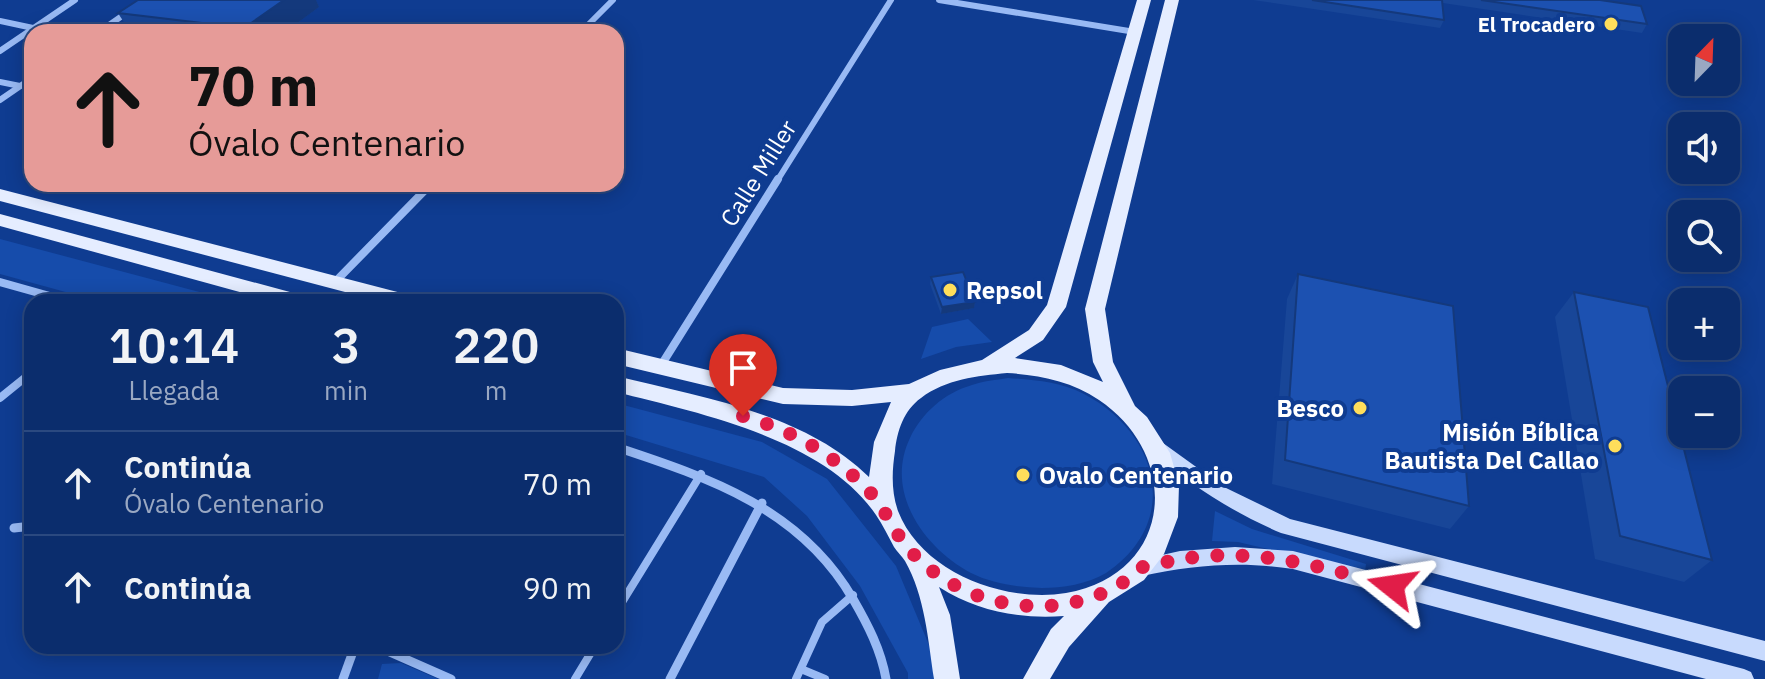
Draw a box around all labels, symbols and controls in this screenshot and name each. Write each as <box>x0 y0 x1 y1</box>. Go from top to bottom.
place label: El Trocadero <box>1478 11 1595 38</box>
marker: El Trocadero <box>1602 15 1620 33</box>
north arrow <box>1668 24 1740 96</box>
map controls <box>1668 24 1740 448</box>
text: 70 m <box>188 49 318 121</box>
icon: ahead <box>56 56 160 160</box>
button: sound <box>1668 112 1740 184</box>
street label: Calle Miller <box>713 114 803 232</box>
text: Óvalo Centenario <box>188 119 465 166</box>
button: search <box>1668 200 1740 272</box>
place label: Repsol <box>966 274 1043 306</box>
marker: Repsol <box>941 281 959 299</box>
button: + <box>1668 288 1740 360</box>
text: 10:14 <box>109 314 239 376</box>
text: 3 <box>332 314 360 376</box>
text: 220 <box>453 314 539 376</box>
pin <box>709 334 777 416</box>
icon: arrive <box>721 346 765 390</box>
text: Llegada <box>129 373 219 407</box>
text: min <box>324 373 368 407</box>
text: m <box>485 373 507 407</box>
button: − <box>1668 376 1740 448</box>
place label: Besco <box>1277 392 1344 424</box>
marker: Besco <box>1351 399 1369 417</box>
place label: Misión Bíblica Bautista Del Callao <box>1385 416 1599 476</box>
marker: Misión Bíblica Bautista Del Callao <box>1606 437 1624 455</box>
text: Continúa <box>124 447 251 486</box>
place label: Ovalo Centenario <box>1039 459 1233 491</box>
icon: ahead <box>56 461 100 505</box>
text: 70 m <box>523 464 592 503</box>
marker: Ovalo Centenario <box>1014 466 1032 484</box>
text: Óvalo Centenario <box>124 486 324 520</box>
position arrow <box>1350 544 1434 628</box>
icon: ahead <box>56 565 100 609</box>
text: Continúa <box>124 568 251 607</box>
text: 90 m <box>523 568 592 607</box>

